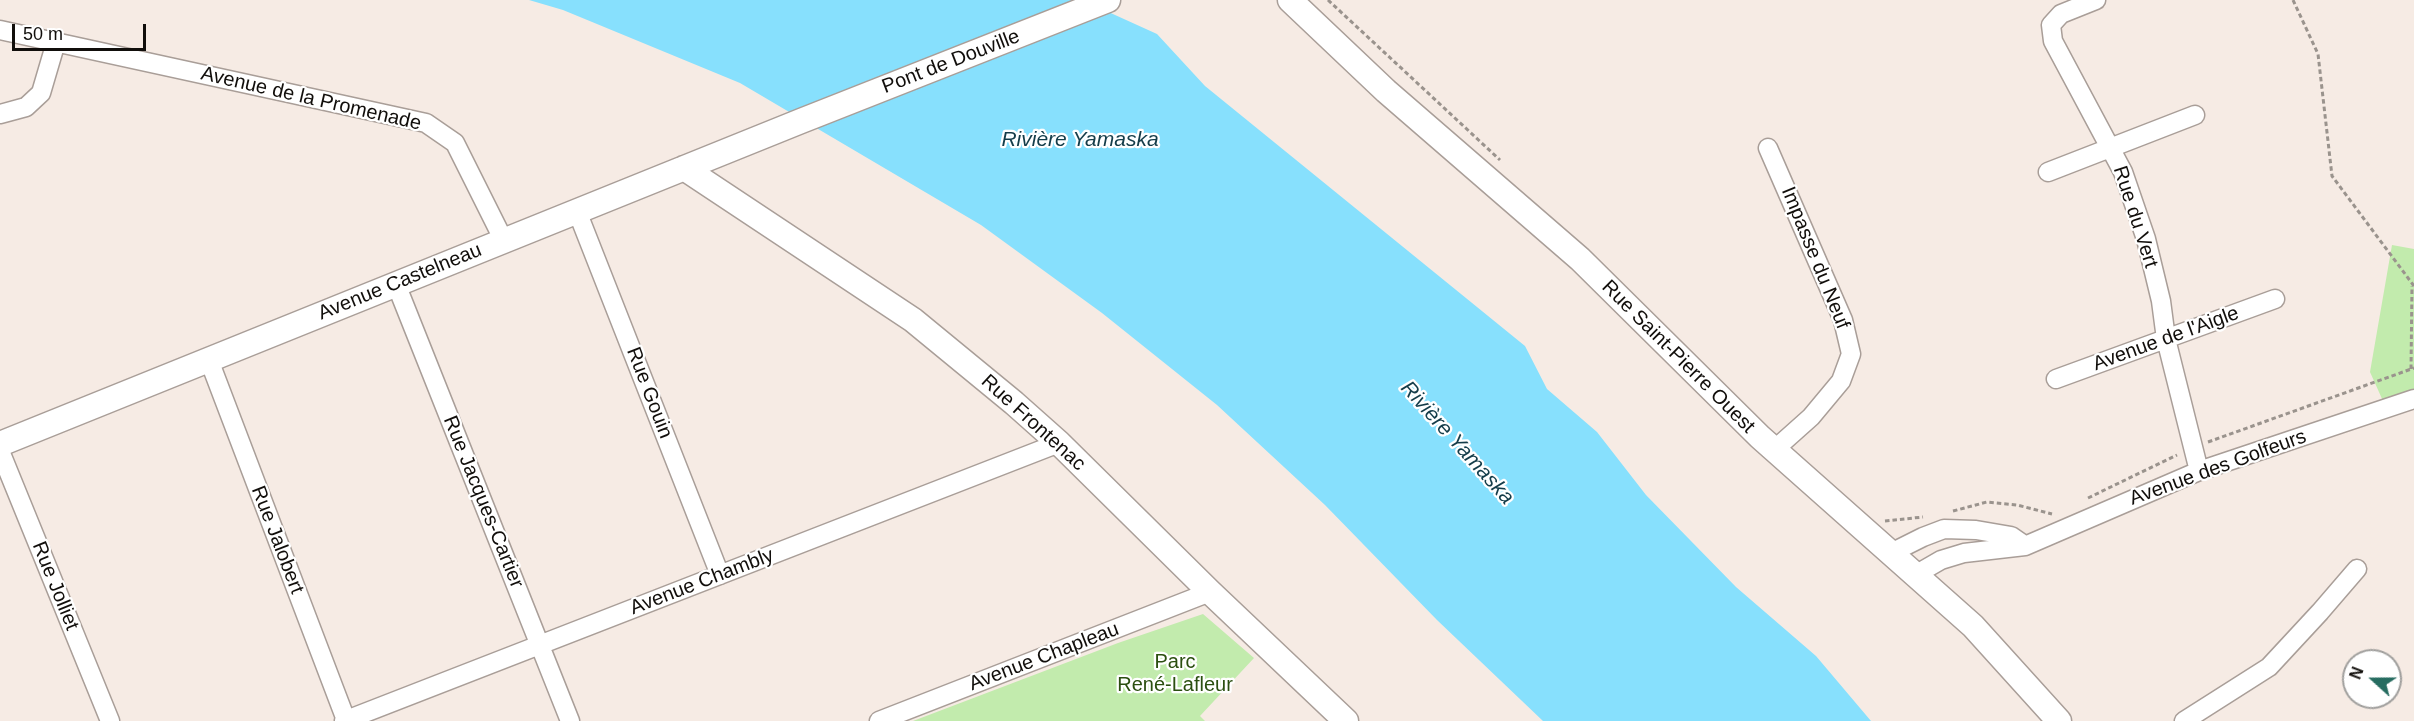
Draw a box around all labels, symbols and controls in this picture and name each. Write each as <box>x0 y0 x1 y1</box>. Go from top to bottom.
scale bar <box>15 12 148 50</box>
text: 50 m <box>23 24 63 44</box>
street label: Pont de Douville <box>879 25 1023 99</box>
street label: Avenue de la Promenade <box>199 62 423 136</box>
water label: Rivière Yamaska <box>1001 127 1159 153</box>
street label: Rue du Vert <box>2107 163 2163 271</box>
street label: Impasse du Neuf <box>1776 183 1854 333</box>
street label: Avenue Castelneau <box>315 238 485 326</box>
street label: Rue Saint-Pierre Ouest <box>1596 275 1760 439</box>
street label: Avenue de l'Aigle <box>2090 301 2242 377</box>
street label: Rue Gouin <box>621 344 677 442</box>
street label: Rue Frontenac <box>976 370 1090 476</box>
water label: Rivière Yamaska <box>1395 376 1519 510</box>
street label: Rue Jacques-Cartier <box>438 412 528 592</box>
street label: Avenue des Golfeurs <box>2126 425 2310 511</box>
street label: Rue Jalobert <box>245 483 309 597</box>
street label: Rue Jolliet <box>26 538 84 634</box>
street label: Avenue Chambly <box>627 544 777 620</box>
street label: Avenue Chapleau <box>966 617 1122 697</box>
north arrow <box>2342 649 2402 709</box>
park label: Parc René-Lafleur <box>1117 650 1233 697</box>
text: N <box>2347 665 2367 682</box>

